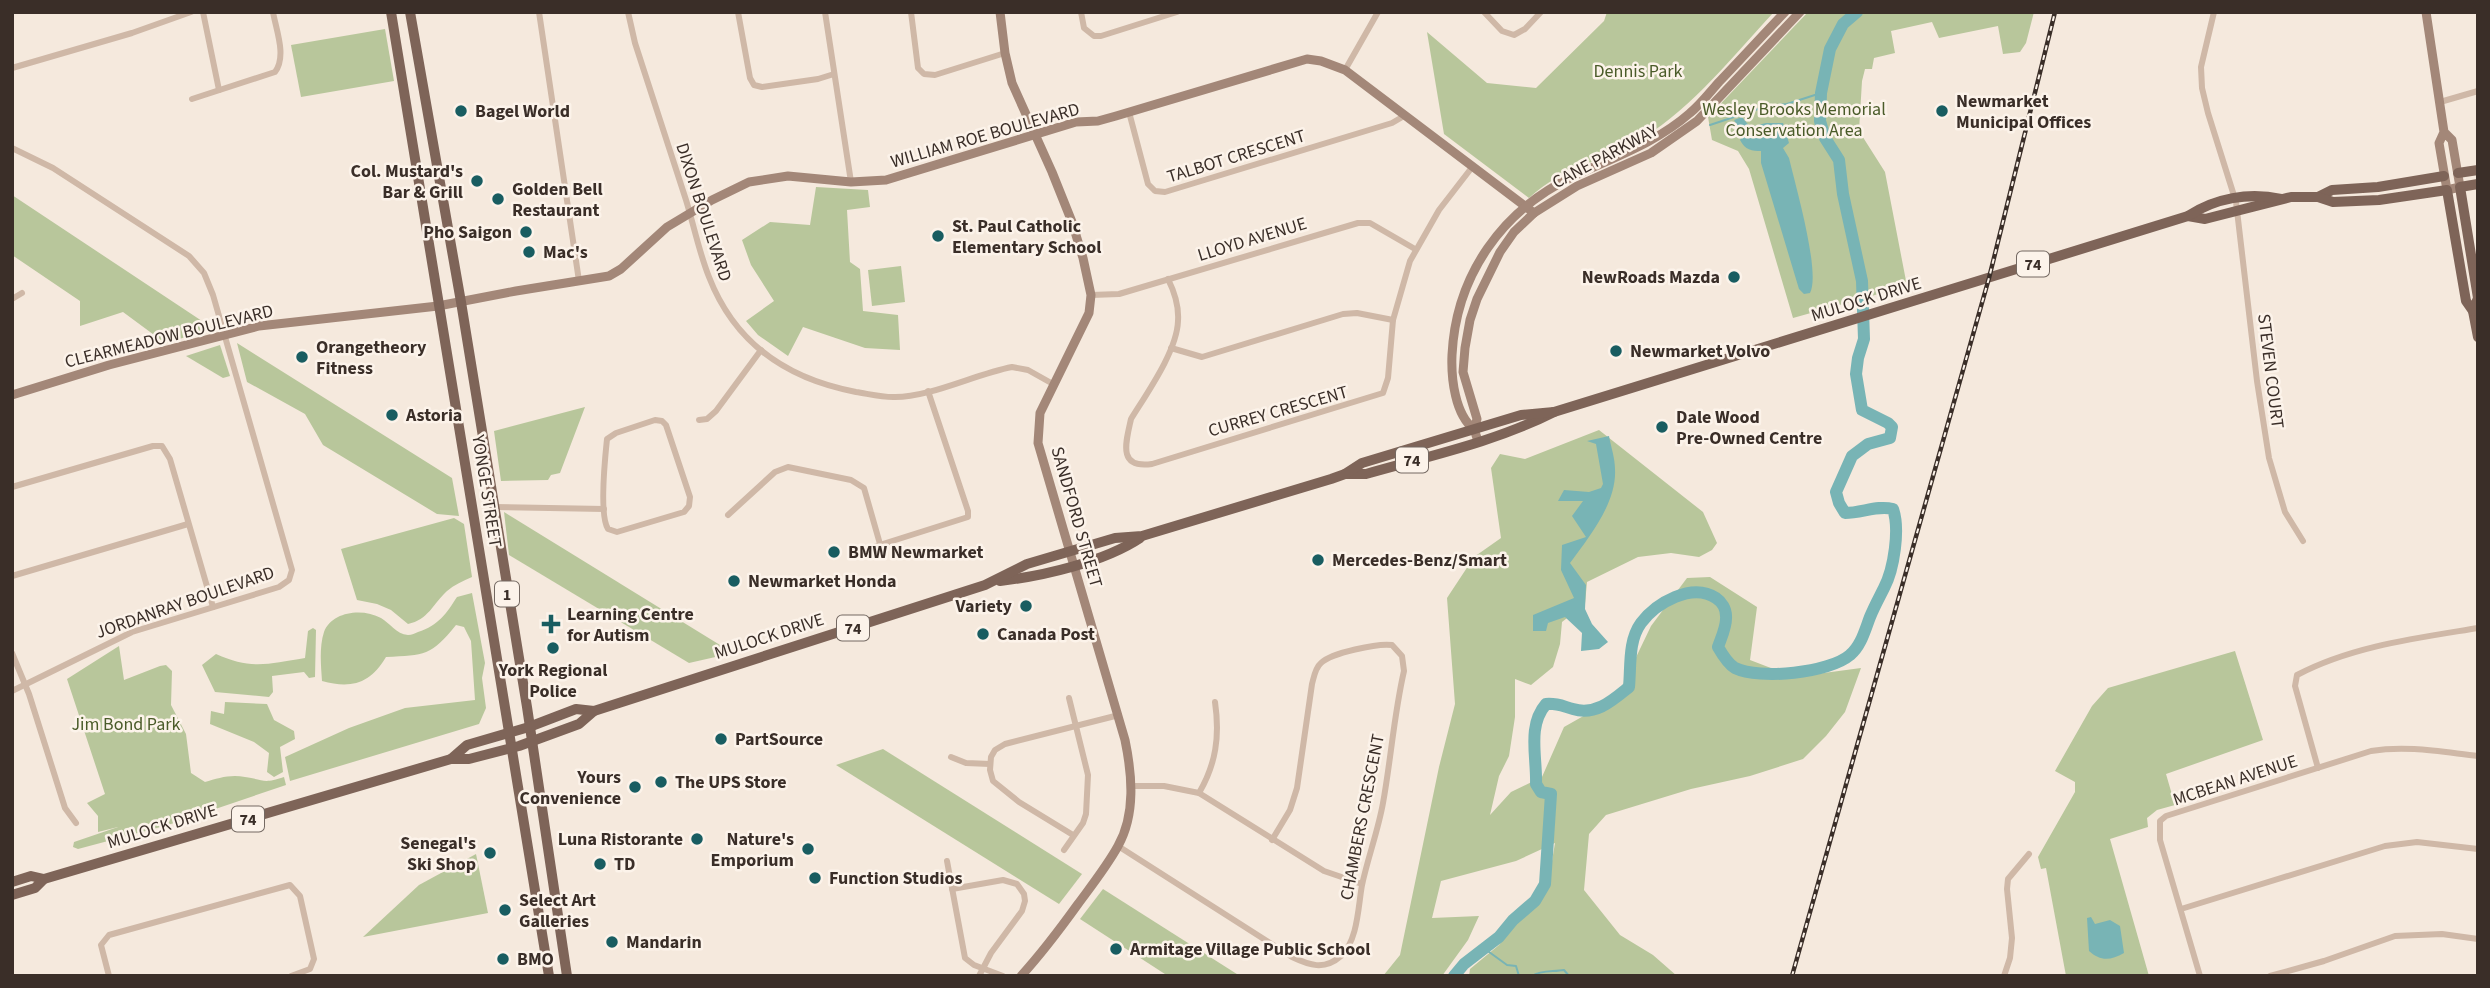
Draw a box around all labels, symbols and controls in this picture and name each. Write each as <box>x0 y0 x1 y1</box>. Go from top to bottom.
park label: Dennis Park <box>1594 59 1683 84</box>
place label: Newmarket Municipal Offices <box>1956 89 2091 135</box>
street label: WILLIAM ROE BOULEVARD <box>888 97 1082 174</box>
park label: Wesley Brooks Memorial Conservation Area <box>1702 97 1886 143</box>
place label: Bagel World <box>475 99 570 124</box>
marker: Bagel World <box>453 103 469 119</box>
marker: Newmarket Municipal Offices <box>1934 103 1950 119</box>
street label: CANE PARKWAY <box>1548 118 1663 195</box>
street label: TALBOT CRESCENT <box>1164 123 1309 189</box>
street label: DIXON BOULEVARD <box>669 140 738 285</box>
place label: Col. Mustard's Bar & Grill <box>351 159 463 205</box>
marker: Col. Mustard's Bar & Grill <box>469 173 485 189</box>
place label: Golden Bell Restaurant <box>512 177 603 223</box>
marker: Golden Bell Restaurant <box>490 191 506 207</box>
street label: LLOYD AVENUE <box>1195 211 1310 268</box>
place label: St. Paul Catholic Elementary School <box>952 214 1102 260</box>
place label: Pho Saigon <box>423 220 512 245</box>
marker: Pho Saigon <box>518 224 534 240</box>
marker: St. Paul Catholic Elementary School <box>930 228 946 244</box>
place label: Mac's <box>543 240 588 265</box>
marker: Mac's <box>521 244 537 260</box>
road number: 74 <box>2017 252 2049 276</box>
place label: NewRoads Mazda <box>1582 265 1720 290</box>
marker: NewRoads Mazda <box>1726 269 1742 285</box>
street label: MULOCK DRIVE <box>1808 271 1924 328</box>
street label: CLEARMEADOW BOULEVARD <box>62 298 276 375</box>
street label: STEVEN COURT <box>2251 312 2290 430</box>
place label: Orangetheory Fitness <box>316 335 427 381</box>
place label: Newmarket Volvo <box>1630 339 1770 364</box>
marker: Newmarket Volvo <box>1608 343 1624 359</box>
marker: Orangetheory Fitness <box>294 349 310 365</box>
street label: CURREY CRESCENT <box>1205 379 1351 443</box>
place label: Astoria <box>405 403 462 428</box>
place label: Dale Wood Pre-Owned Centre <box>1676 405 1822 451</box>
marker: Astoria <box>384 407 400 423</box>
marker: Dale Wood Pre-Owned Centre <box>1654 419 1670 435</box>
street label: YONGE STREET <box>465 432 508 550</box>
street label: SANDFORD STREET <box>1044 444 1109 591</box>
road number: 74 <box>1396 447 1428 472</box>
place label: BMW Newmarket <box>848 540 984 565</box>
marker: BMW Newmarket <box>826 544 842 560</box>
place label: Mercedes-Benz/Smart <box>1332 548 1507 573</box>
marker: Mercedes-Benz/Smart <box>1310 552 1326 568</box>
street label: JORDANRAY BOULEVARD <box>92 560 278 645</box>
place label: Newmarket Honda <box>748 569 896 594</box>
marker: Newmarket Honda <box>726 573 742 589</box>
road number: 1 <box>495 582 519 607</box>
place label: Variety <box>955 594 1013 619</box>
marker: Variety <box>1018 598 1034 614</box>
place label: Learning Centre for Autism <box>567 602 694 648</box>
street label: MULOCK DRIVE <box>711 607 827 666</box>
marker: Learning Centre for Autism <box>541 614 561 634</box>
road number: 74 <box>837 615 869 640</box>
place label: Canada Post <box>997 622 1095 647</box>
marker: Canada Post <box>975 626 991 642</box>
marker: York Regional Police <box>545 640 561 656</box>
place label: York Regional Police <box>498 658 607 704</box>
park label: Jim Bond Park <box>72 712 181 737</box>
place label: PartSource <box>735 727 823 752</box>
marker: PartSource <box>713 731 729 747</box>
street label: CHAMBERS CRESCENT <box>1334 732 1391 902</box>
street label: MCBEAN AVENUE <box>2170 749 2301 812</box>
place label: Yours Convenience <box>520 765 621 811</box>
place label: The UPS Store <box>675 770 787 795</box>
marker: The UPS Store <box>653 774 669 790</box>
marker: Yours Convenience <box>627 779 643 795</box>
street label: MULOCK DRIVE <box>104 798 220 855</box>
road number: 74 <box>232 806 264 832</box>
place label: Luna Ristorante <box>558 827 683 852</box>
place label: Nature's Emporium <box>711 827 794 873</box>
place label: Senegal's Ski Shop <box>400 831 476 877</box>
marker: Luna Ristorante <box>689 831 705 847</box>
marker: Nature's Emporium <box>800 841 816 857</box>
marker: Senegal's Ski Shop <box>482 845 498 861</box>
place label: TD <box>614 852 635 877</box>
marker: TD <box>592 856 608 872</box>
place label: Function Studios <box>829 866 962 891</box>
marker: Function Studios <box>807 870 823 886</box>
place label: Select Art Galleries <box>519 888 596 934</box>
marker: Select Art Galleries <box>497 902 513 918</box>
place label: Mandarin <box>626 930 702 955</box>
marker: Mandarin <box>604 934 620 950</box>
place label: Armitage Village Public School <box>1129 937 1370 962</box>
marker: Armitage Village Public School <box>1108 941 1124 957</box>
place label: BMO <box>517 947 554 972</box>
marker: BMO <box>495 951 511 967</box>

